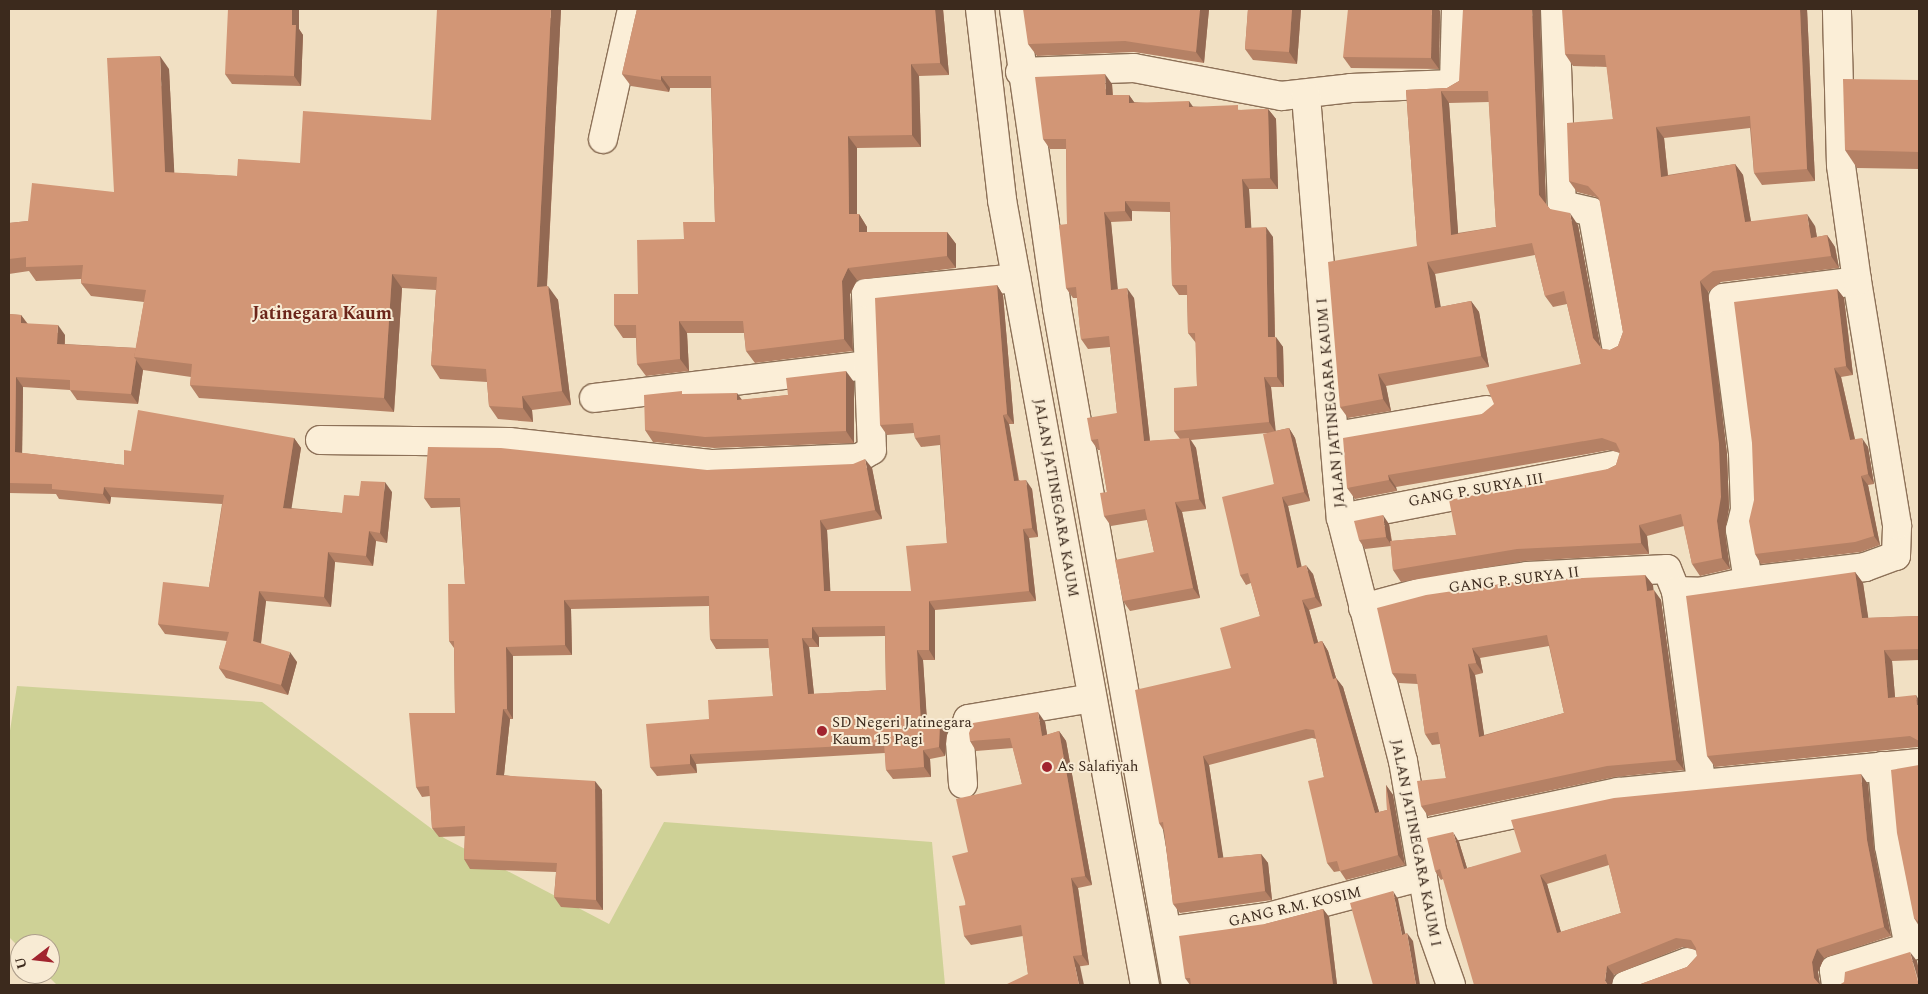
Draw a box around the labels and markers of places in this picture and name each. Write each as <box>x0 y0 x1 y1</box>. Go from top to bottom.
place label: SD Negeri Jatinegara Kaum 15 Pagi <box>832 713 972 748</box>
marker: SD Negeri Jatinegara Kaum 15 Pagi <box>816 725 828 737</box>
place label: As Salafiyah <box>1057 758 1138 776</box>
marker: As Salafiyah <box>1041 761 1053 773</box>

